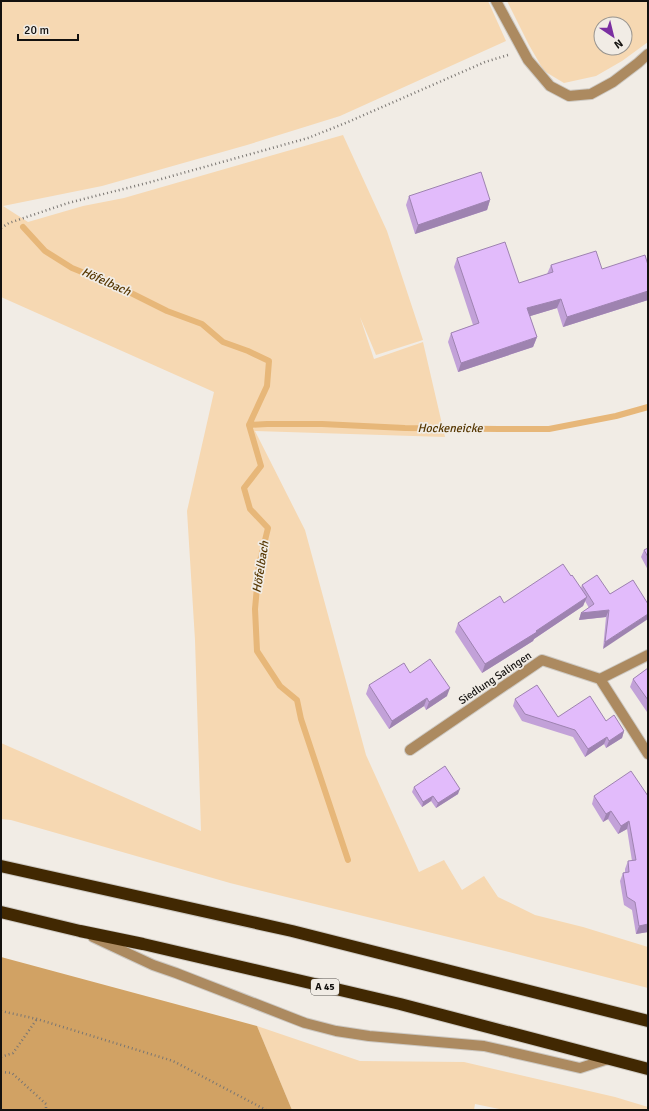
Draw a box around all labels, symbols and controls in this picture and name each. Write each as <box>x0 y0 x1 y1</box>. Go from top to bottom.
scale bar <box>18 16 78 42</box>
north arrow <box>593 16 633 56</box>
text: 20 m <box>24 23 49 38</box>
text: N <box>612 36 625 51</box>
water label: Höfelbach <box>79 265 133 300</box>
water label: Hockeneicke <box>417 421 484 436</box>
water label: Höfelbach <box>250 540 273 594</box>
street label: Siedlung Salingen <box>456 649 534 707</box>
road number: A 45 <box>311 979 339 995</box>

